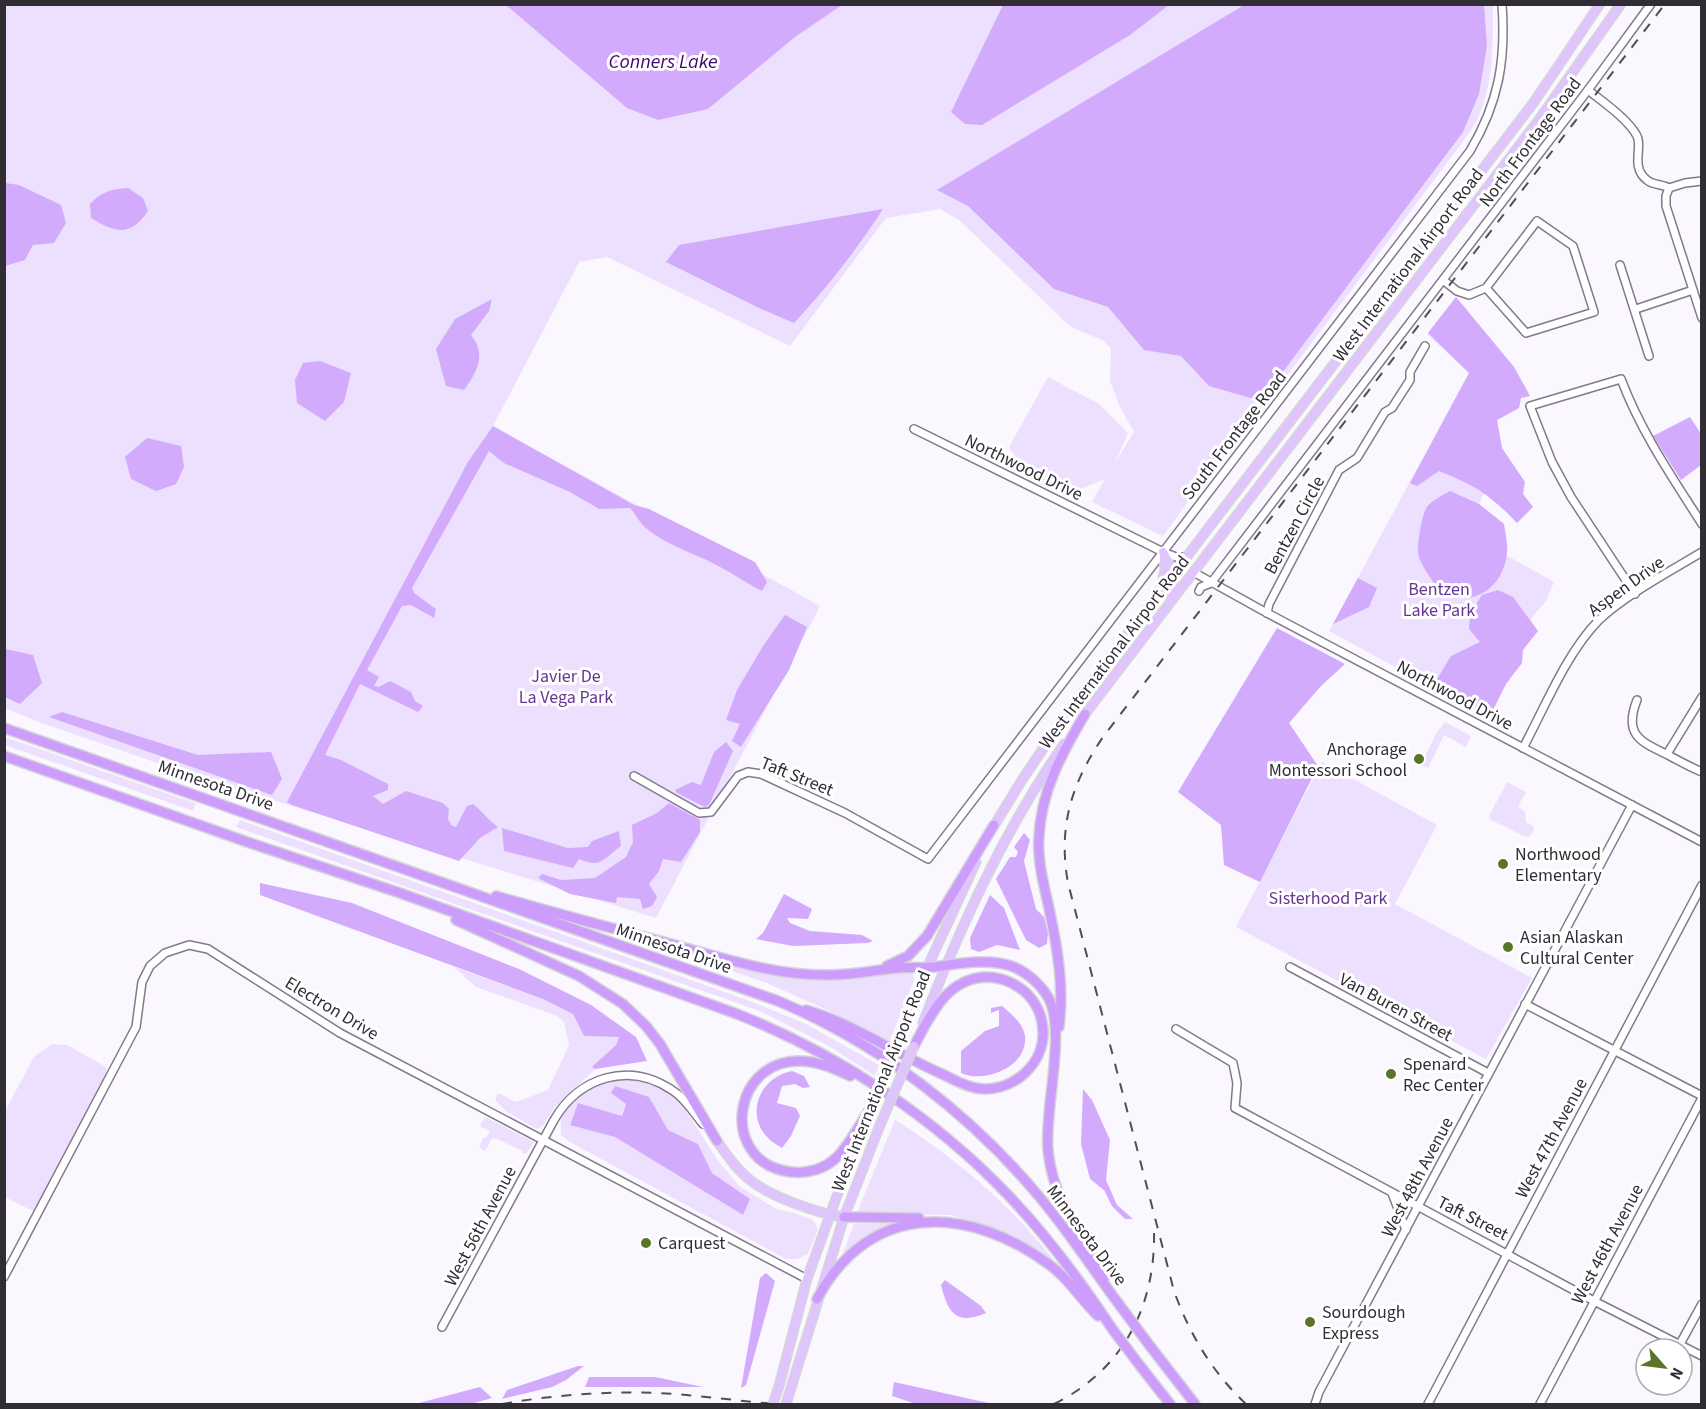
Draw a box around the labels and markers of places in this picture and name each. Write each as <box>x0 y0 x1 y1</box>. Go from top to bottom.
place label: Anchorage Montessori School <box>1269 737 1407 783</box>
marker: Anchorage Montessori School <box>1412 752 1426 766</box>
place label: Northwood Elementary <box>1515 842 1602 888</box>
marker: Northwood Elementary <box>1496 857 1510 871</box>
place label: Asian Alaskan Cultural Center <box>1520 925 1634 971</box>
marker: Asian Alaskan Cultural Center <box>1501 940 1515 954</box>
place label: Spenard Rec Center <box>1403 1052 1485 1098</box>
marker: Spenard Rec Center <box>1384 1067 1398 1081</box>
place label: Carquest <box>658 1231 725 1256</box>
marker: Carquest <box>639 1236 653 1250</box>
place label: Sourdough Express <box>1322 1300 1406 1346</box>
marker: Sourdough Express <box>1303 1315 1317 1329</box>

